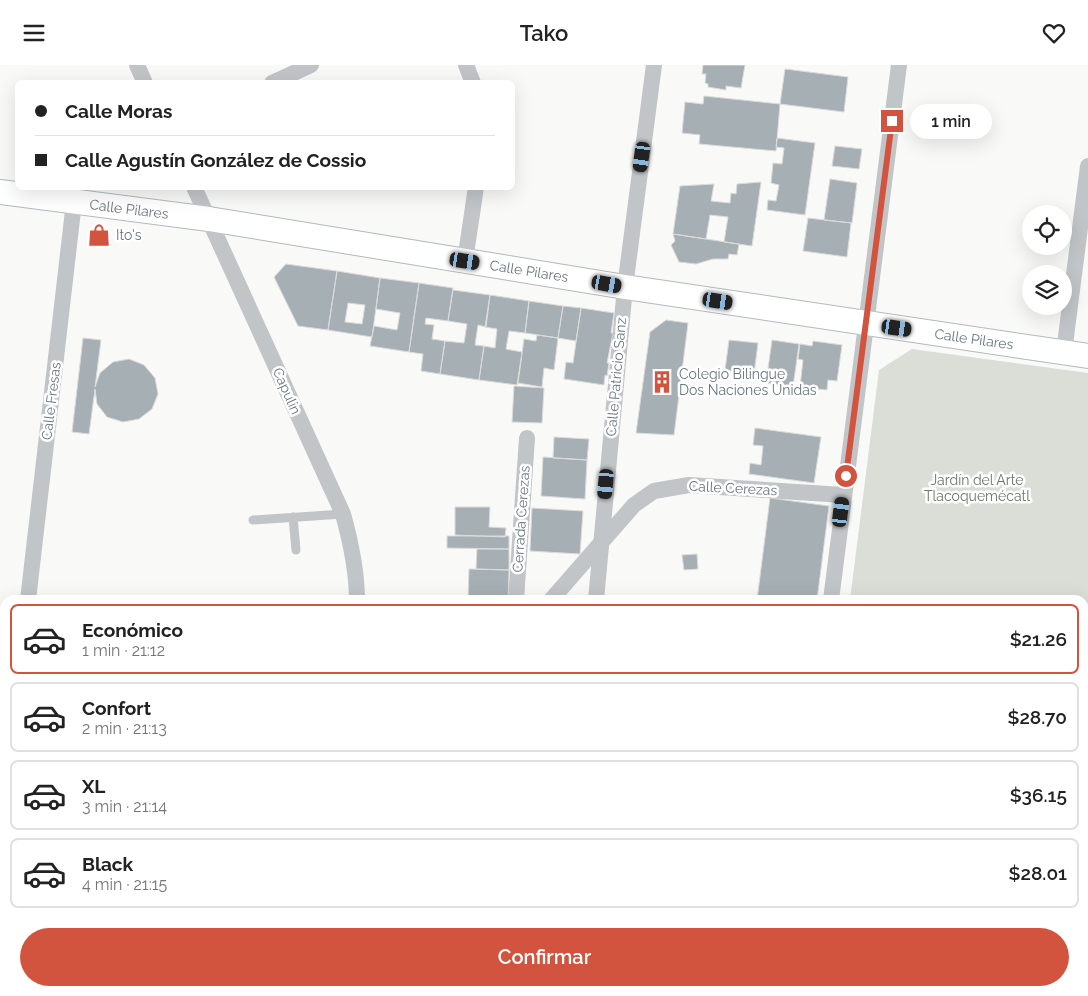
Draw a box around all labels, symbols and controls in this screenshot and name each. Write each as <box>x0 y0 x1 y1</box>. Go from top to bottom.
icon: menu <box>20 19 48 47</box>
icon: heart <box>1040 19 1068 47</box>
text: Tako <box>520 20 568 46</box>
text: Calle Moras <box>65 100 172 122</box>
callout: 1 min <box>910 103 992 139</box>
route end <box>881 110 903 132</box>
text: 1 min <box>931 112 971 131</box>
car <box>632 141 651 173</box>
text: Calle Agustín González de Cossio <box>65 149 366 171</box>
street label: Calle Pilares <box>89 196 170 222</box>
map controls <box>1022 205 1072 315</box>
button: locate <box>1022 205 1072 255</box>
shop icon: Ito's <box>86 222 112 248</box>
place label: Ito's <box>116 227 142 243</box>
car <box>449 251 480 271</box>
street label: Calle Pilares <box>488 257 570 285</box>
button: layers <box>1022 265 1072 315</box>
car <box>590 274 623 294</box>
car <box>702 291 733 311</box>
street label: Calle Patricio Sanz <box>603 317 629 437</box>
car <box>881 318 912 338</box>
street label: Calle Pilares <box>934 326 1015 352</box>
street label: Calle Fresas <box>38 361 64 441</box>
street label: Capulin <box>270 365 304 417</box>
place label: Colegio Bilingue Dos Naciones Unidas <box>679 366 817 398</box>
building icon: Colegio Bilingue Dos Naciones Unidas <box>649 369 675 395</box>
street label: Cerrada Cerezas <box>509 465 533 573</box>
route start <box>835 465 857 487</box>
car <box>597 468 614 500</box>
park label: Jardín del Arte Tlacoquemécatl <box>924 472 1030 504</box>
street label: Calle Cerezas <box>688 478 778 498</box>
car <box>831 496 850 528</box>
icon: car <box>22 617 67 662</box>
text: Económico <box>82 619 183 641</box>
text: $21.26 <box>1010 628 1067 650</box>
text: 1 min · 21:12 <box>82 641 165 660</box>
icon: car <box>22 695 67 740</box>
text: Confort <box>82 697 151 719</box>
text: $28.70 <box>1008 706 1067 728</box>
text: 2 min · 21:13 <box>82 719 167 738</box>
icon: car <box>22 773 67 818</box>
text: XL <box>82 775 105 797</box>
text: $36.15 <box>1010 784 1067 806</box>
text: 3 min · 21:14 <box>82 797 167 816</box>
icon: car <box>22 851 67 896</box>
text: Black <box>82 853 133 875</box>
text: $28.01 <box>1009 862 1067 884</box>
text: 4 min · 21:15 <box>82 875 167 894</box>
button: Confirmar <box>20 928 1069 986</box>

